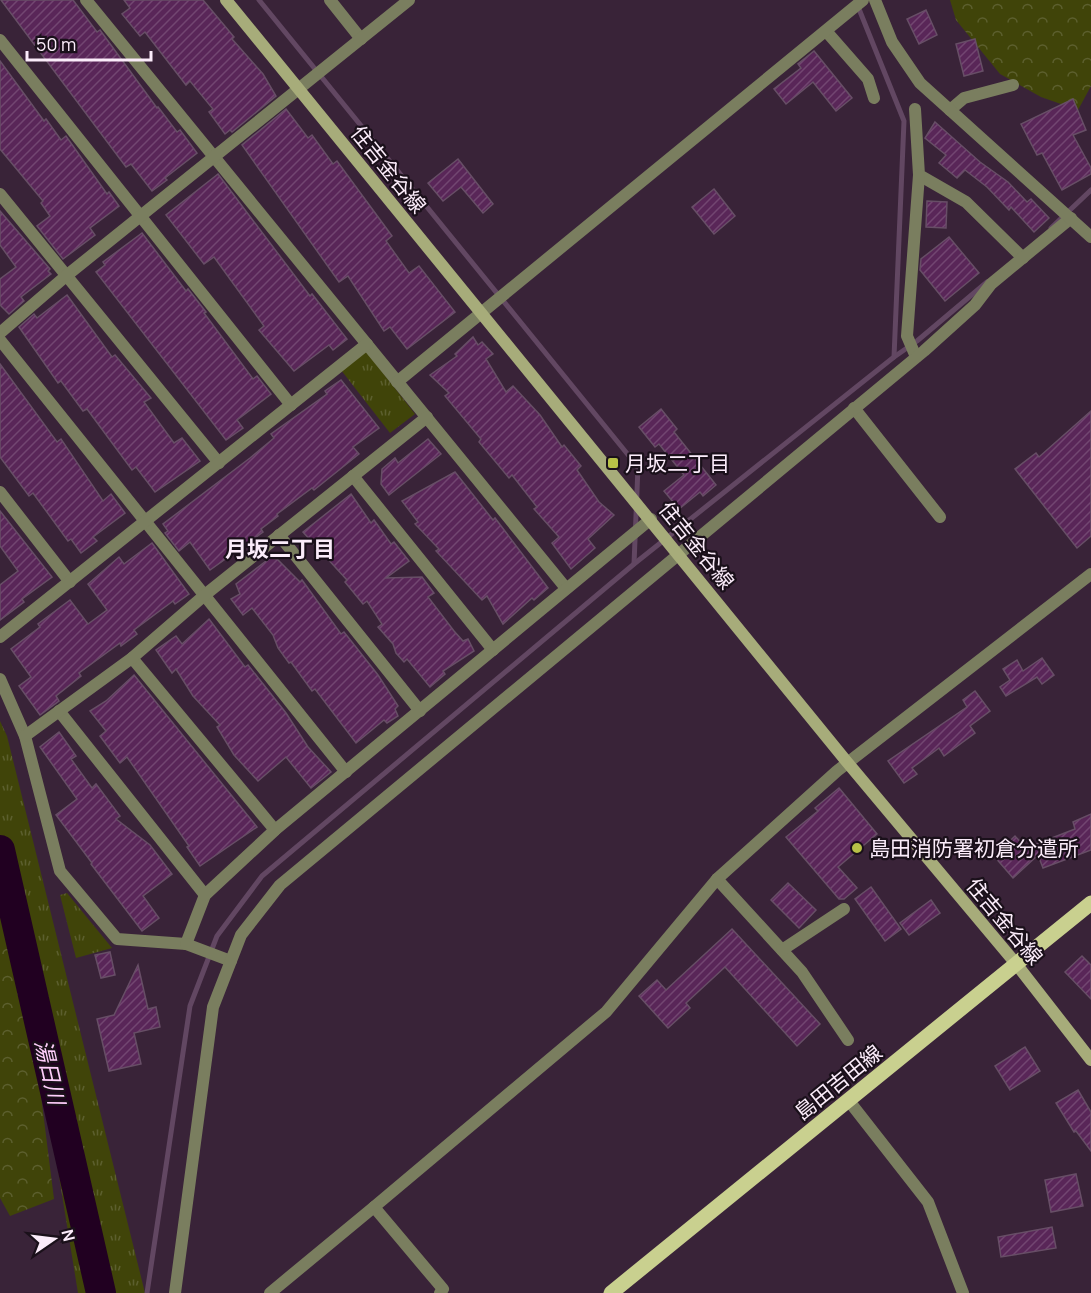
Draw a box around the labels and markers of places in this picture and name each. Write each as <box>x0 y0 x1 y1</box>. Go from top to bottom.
place label: 月坂二丁目 <box>625 449 730 477</box>
marker: 月坂二丁目 <box>606 456 620 470</box>
place label: 島田消防署初倉分遣所 <box>869 834 1079 862</box>
marker: 島田消防署初倉分遣所 <box>850 841 864 855</box>

